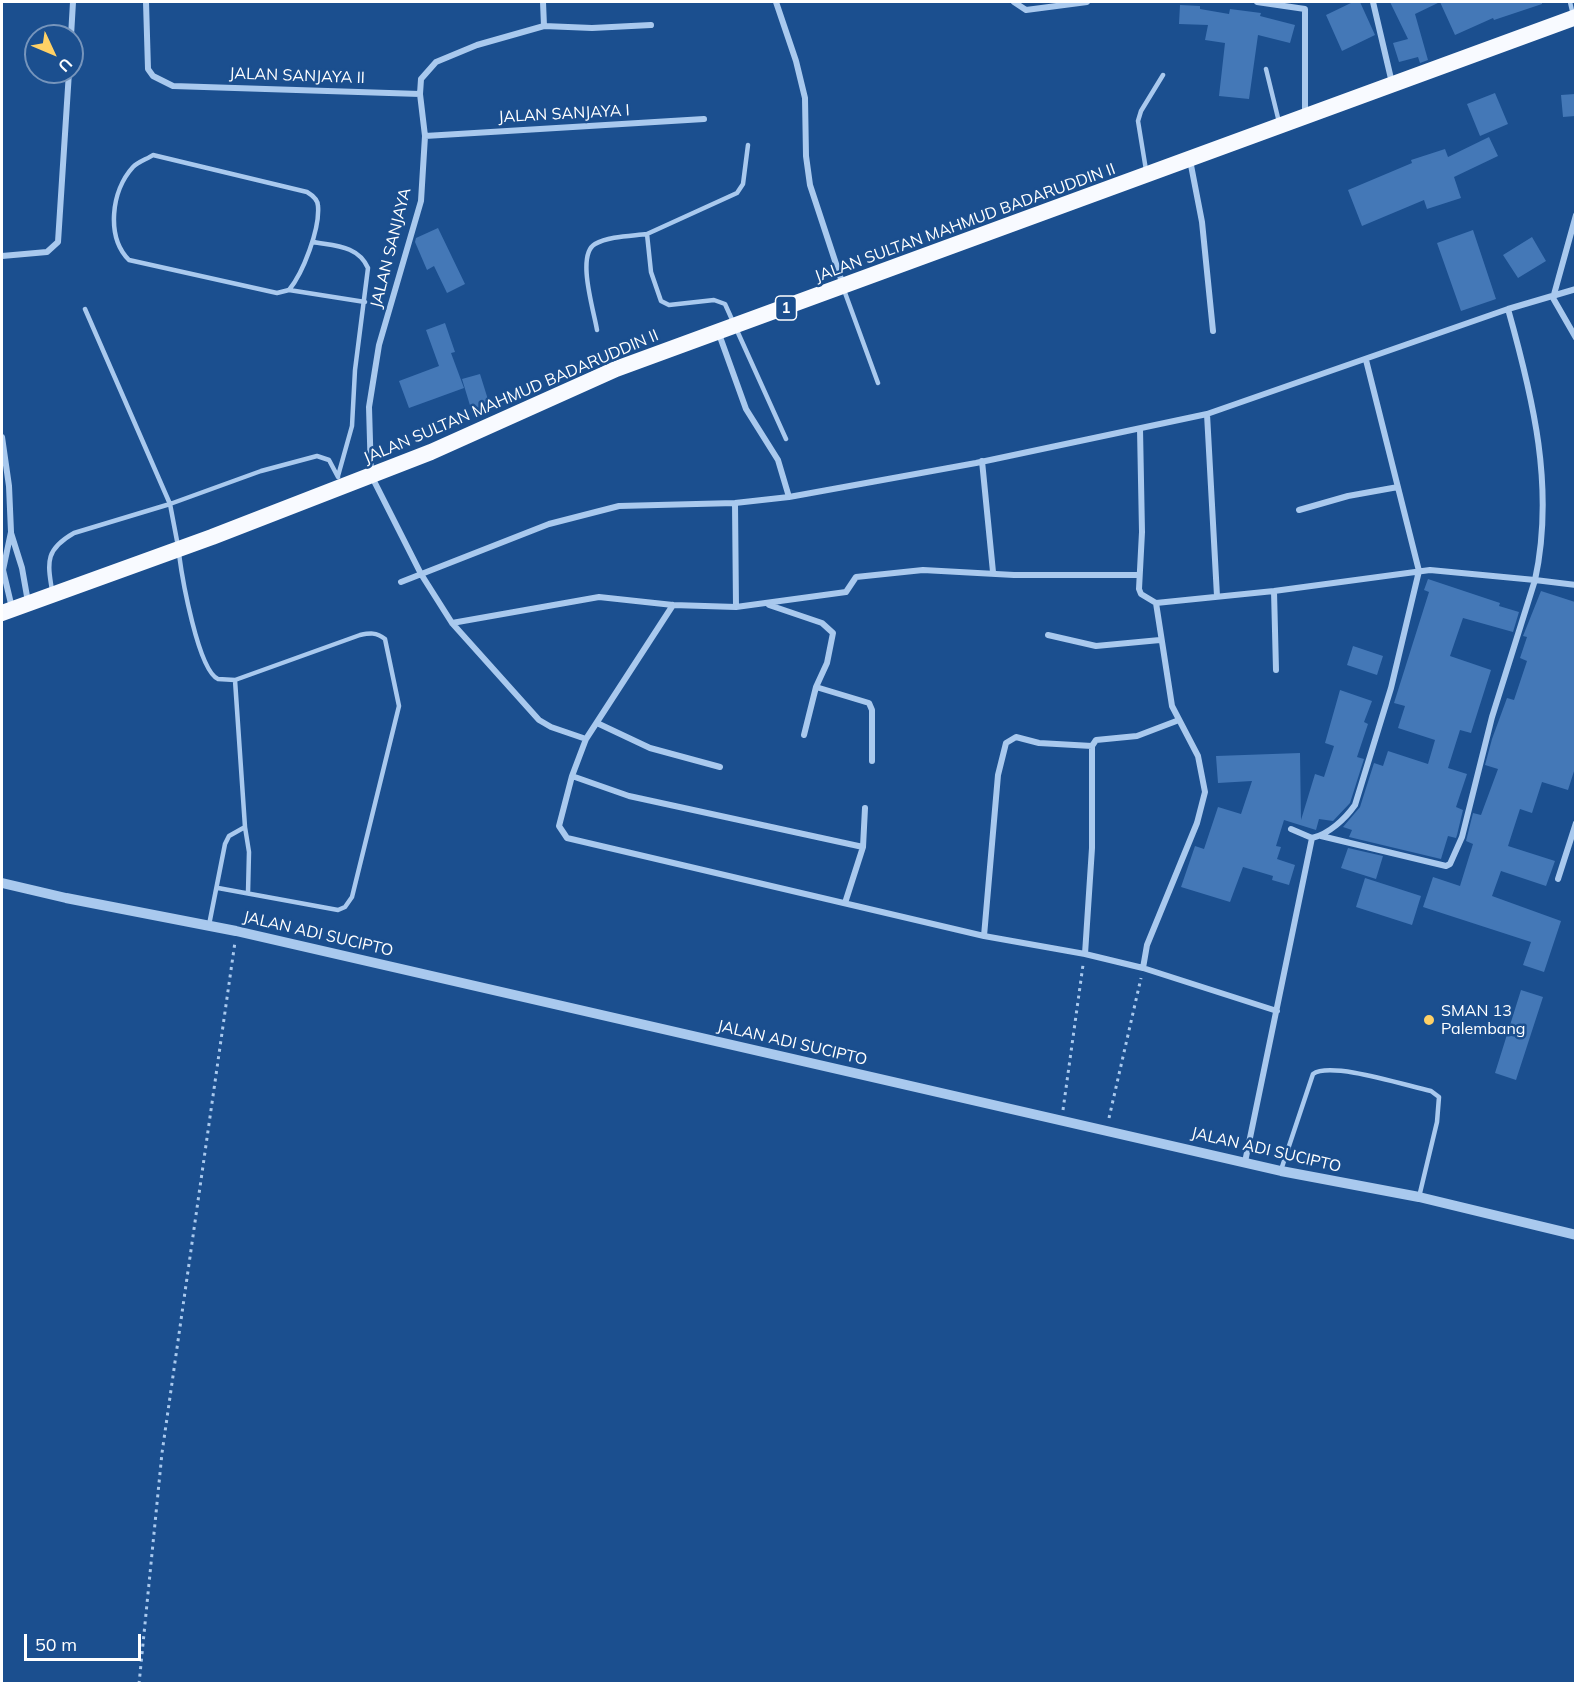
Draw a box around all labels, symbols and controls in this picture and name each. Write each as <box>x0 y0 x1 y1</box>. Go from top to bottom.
north arrow <box>24 24 84 84</box>
text: U <box>54 54 77 76</box>
street label: JALAN SANJAYA II <box>229 64 365 88</box>
street label: JALAN SANJAYA I <box>498 101 630 127</box>
street label: JALAN SULTAN MAHMUD BADARUDDIN II <box>812 160 1118 286</box>
street label: JALAN SANJAYA <box>367 186 415 310</box>
road number: 1 <box>776 296 796 320</box>
street label: JALAN SULTAN MAHMUD BADARUDDIN II <box>361 326 661 468</box>
street label: JALAN ADI SUCIPTO <box>241 907 395 961</box>
place label: SMAN 13 Palembang <box>1441 1001 1525 1039</box>
marker: SMAN 13 Palembang <box>1422 1013 1436 1027</box>
street label: JALAN ADI SUCIPTO <box>715 1016 869 1070</box>
street label: JALAN ADI SUCIPTO <box>1189 1123 1343 1177</box>
scale bar <box>27 1622 144 1660</box>
text: 50 m <box>35 1633 77 1656</box>

